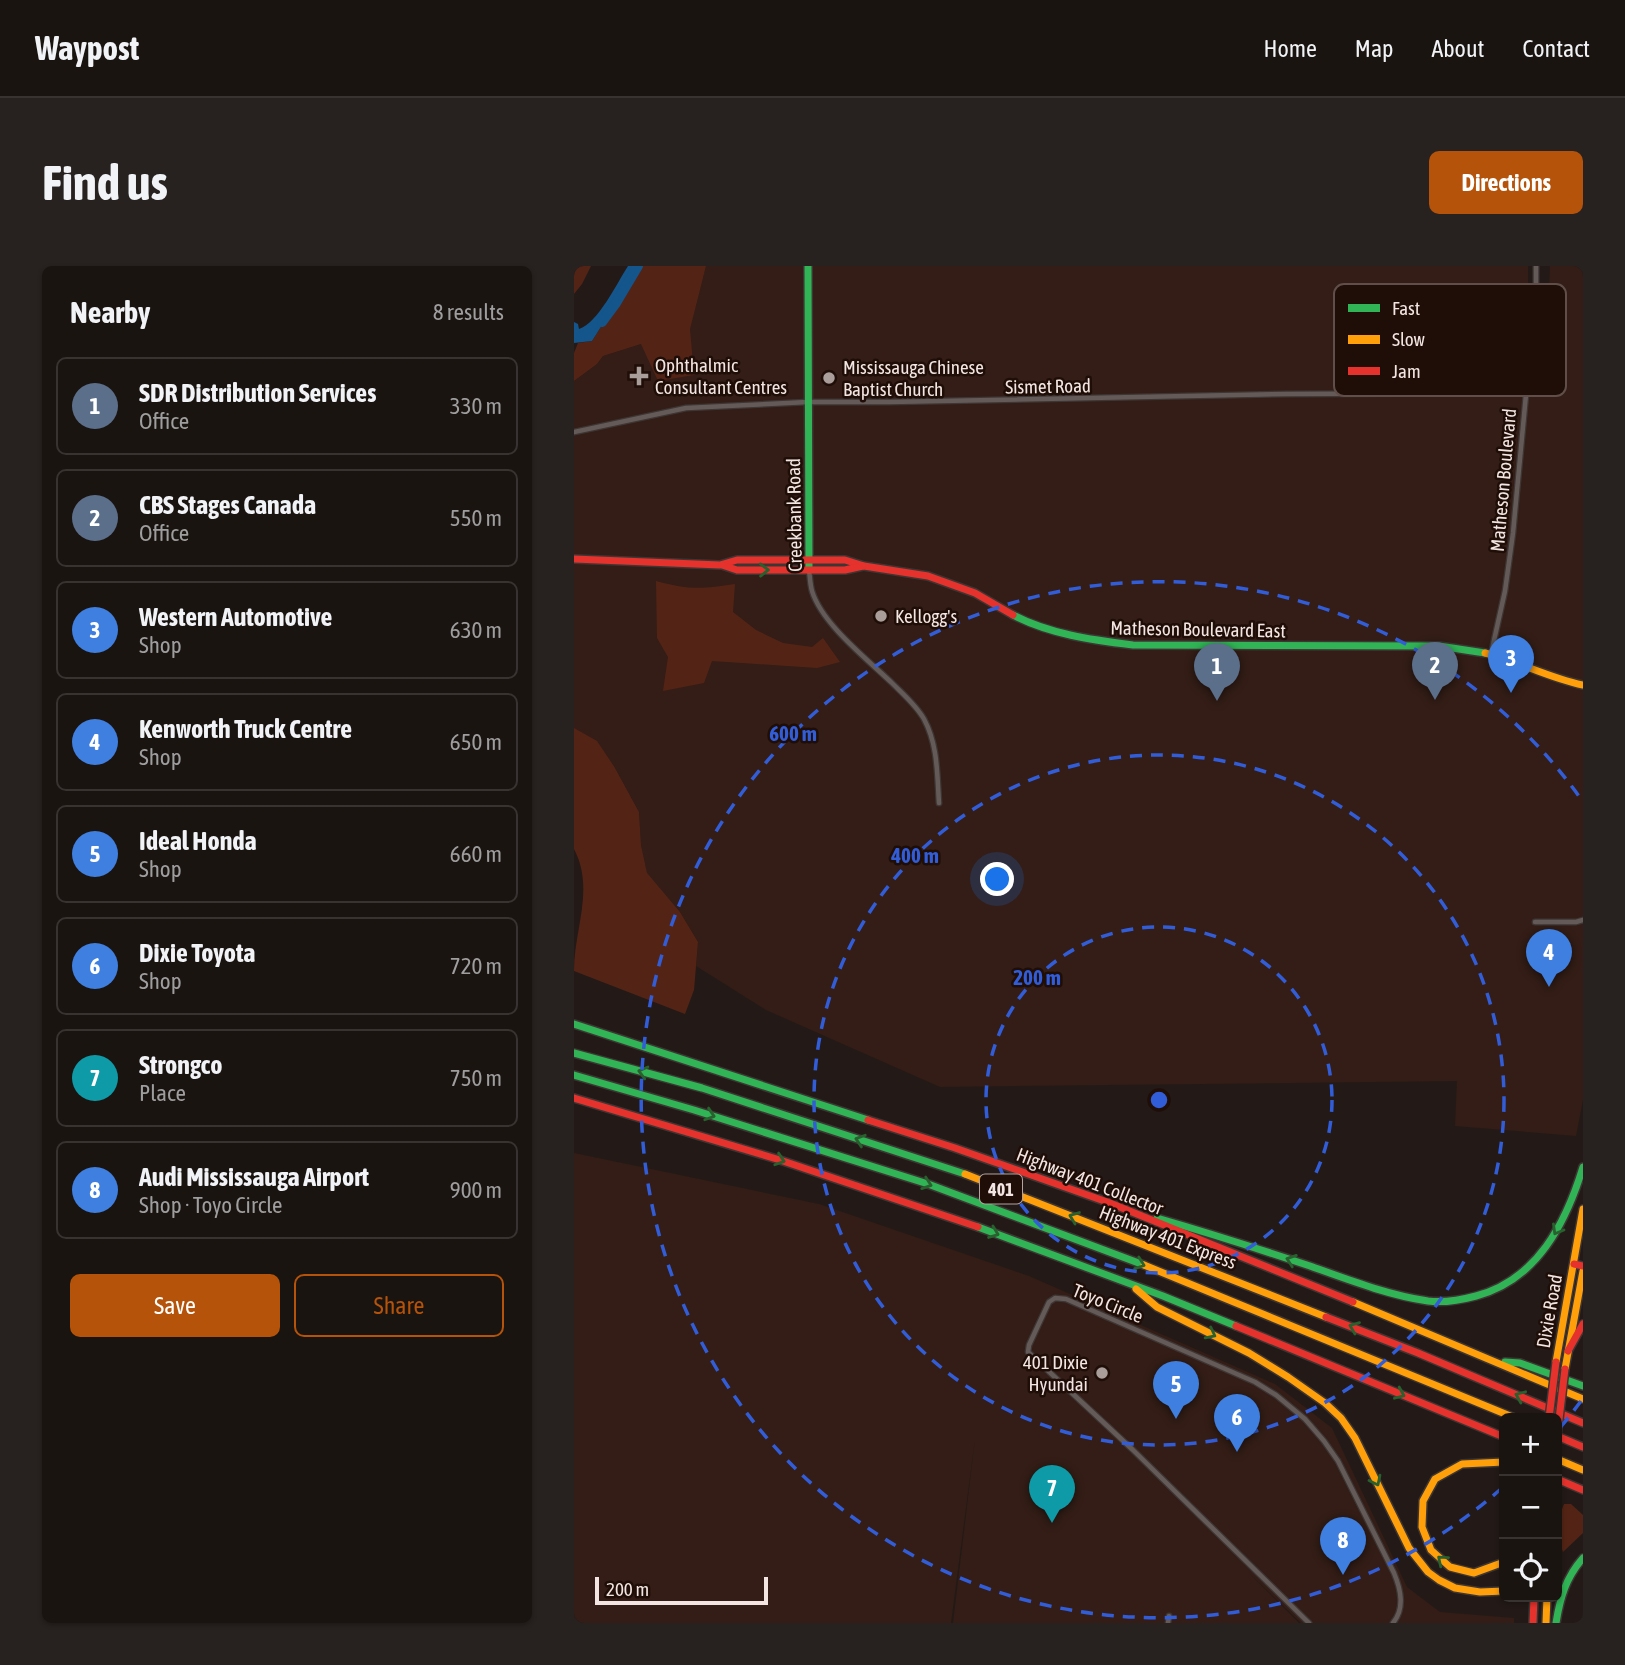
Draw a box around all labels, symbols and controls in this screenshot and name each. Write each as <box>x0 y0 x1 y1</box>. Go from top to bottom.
text: Waypost <box>35 29 139 67</box>
text: Home <box>1263 35 1317 62</box>
text: Map <box>1355 35 1393 62</box>
text: About <box>1431 35 1484 62</box>
text: Contact <box>1522 35 1590 62</box>
button: Directions <box>1429 151 1583 214</box>
text: Find us <box>42 154 168 210</box>
legend <box>1334 284 1566 396</box>
text: Nearby <box>70 295 150 329</box>
text: Fast <box>1392 297 1420 319</box>
text: 8 results <box>433 299 504 325</box>
text: Slow <box>1392 328 1426 350</box>
place label: Ophthalmic Consultant Centres <box>655 354 787 398</box>
place label: Mississauga Chinese Baptist Church <box>843 356 984 400</box>
text: Jam <box>1392 360 1421 382</box>
marker: Ophthalmic Consultant Centres <box>629 366 649 386</box>
marker: Mississauga Chinese Baptist Church <box>821 370 837 386</box>
street label: Sismet Road <box>1005 374 1091 398</box>
text: SDR Distribution Services <box>139 378 376 408</box>
text: 1 <box>90 393 100 419</box>
text: 330 m <box>450 393 502 419</box>
street label: Matheson Boulevard <box>1486 407 1520 553</box>
text: Office <box>139 408 189 434</box>
street label: Creekbank Road <box>782 458 806 572</box>
text: CBS Stages Canada <box>139 490 316 520</box>
text: 2 <box>90 505 100 531</box>
text: 550 m <box>450 505 502 531</box>
text: Office <box>139 520 189 546</box>
one-way arrow <box>759 562 770 577</box>
text: Western Automotive <box>139 602 332 632</box>
place label: Kellogg's <box>895 605 957 627</box>
marker: Kellogg's <box>873 608 889 624</box>
street label: Matheson Boulevard East <box>1110 616 1286 642</box>
text: 3 <box>90 617 100 643</box>
text: 630 m <box>450 617 502 643</box>
text: Shop <box>139 632 182 658</box>
pin: 3 <box>1488 635 1534 693</box>
pin: 2 <box>1412 642 1458 700</box>
pin: 1 <box>1194 643 1240 701</box>
text: Kenworth Truck Centre <box>139 714 352 744</box>
text: 600 m <box>769 721 817 745</box>
text: 4 <box>90 729 100 755</box>
text: 650 m <box>450 729 502 755</box>
text: Shop <box>139 744 182 770</box>
text: Ideal Honda <box>139 826 257 856</box>
text: 5 <box>90 841 100 867</box>
text: 660 m <box>450 841 502 867</box>
text: 400 m <box>890 843 939 867</box>
text: Shop <box>139 856 182 882</box>
your location <box>980 862 1014 896</box>
pin: 4 <box>1526 929 1572 987</box>
text: Dixie Toyota <box>139 938 255 968</box>
text: 6 <box>90 953 100 979</box>
text: 720 m <box>450 953 502 979</box>
text: 200 m <box>1013 965 1061 989</box>
text: Shop <box>139 968 182 994</box>
text: Strongco <box>139 1050 222 1080</box>
text: 7 <box>90 1065 100 1091</box>
text: 750 m <box>450 1065 502 1091</box>
one-way arrow <box>637 1066 649 1080</box>
text: Place <box>139 1080 186 1106</box>
centre of rings <box>1147 1088 1171 1112</box>
one-way arrow <box>703 1107 716 1121</box>
one-way arrow <box>855 1133 867 1148</box>
street label: Highway 401 Collector <box>1014 1143 1167 1219</box>
one-way arrow <box>774 1151 786 1166</box>
text: Audi Mississauga Airport <box>139 1162 369 1192</box>
road number: 401 <box>980 1174 1022 1204</box>
one-way arrow <box>920 1176 932 1190</box>
text: 8 <box>90 1177 100 1203</box>
text: 900 m <box>450 1177 502 1203</box>
text: Shop · Toyo Circle <box>139 1192 283 1218</box>
street label: Highway 401 Express <box>1096 1201 1240 1273</box>
one-way arrow <box>1069 1212 1081 1226</box>
one-way arrow <box>1553 1222 1566 1235</box>
one-way arrow <box>987 1225 999 1239</box>
one-way arrow <box>1285 1254 1298 1268</box>
one-way arrow <box>1133 1255 1145 1269</box>
street label: Dixie Road <box>1532 1272 1566 1350</box>
button: Save <box>70 1274 280 1337</box>
button: Share <box>294 1274 504 1337</box>
street label: Toyo Circle <box>1070 1279 1146 1327</box>
one-way arrow <box>1349 1322 1361 1336</box>
one-way arrow <box>1204 1325 1216 1339</box>
place label: 401 Dixie Hyundai <box>1023 1351 1088 1395</box>
pin: 5 <box>1153 1361 1199 1419</box>
marker: 401 Dixie Hyundai <box>1094 1365 1110 1381</box>
one-way arrow <box>1393 1386 1405 1400</box>
one-way arrow <box>1515 1391 1527 1405</box>
pin: 6 <box>1214 1394 1260 1452</box>
map controls <box>1499 1413 1562 1602</box>
button: + <box>1499 1413 1562 1476</box>
pin: 7 <box>1029 1465 1075 1523</box>
one-way arrow <box>1368 1473 1382 1486</box>
button: − <box>1499 1476 1562 1539</box>
pin: 8 <box>1320 1517 1366 1575</box>
button: locate <box>1499 1539 1562 1602</box>
one-way arrow <box>1437 1556 1450 1568</box>
scale bar <box>595 1574 768 1606</box>
text: 200 m <box>606 1578 649 1600</box>

